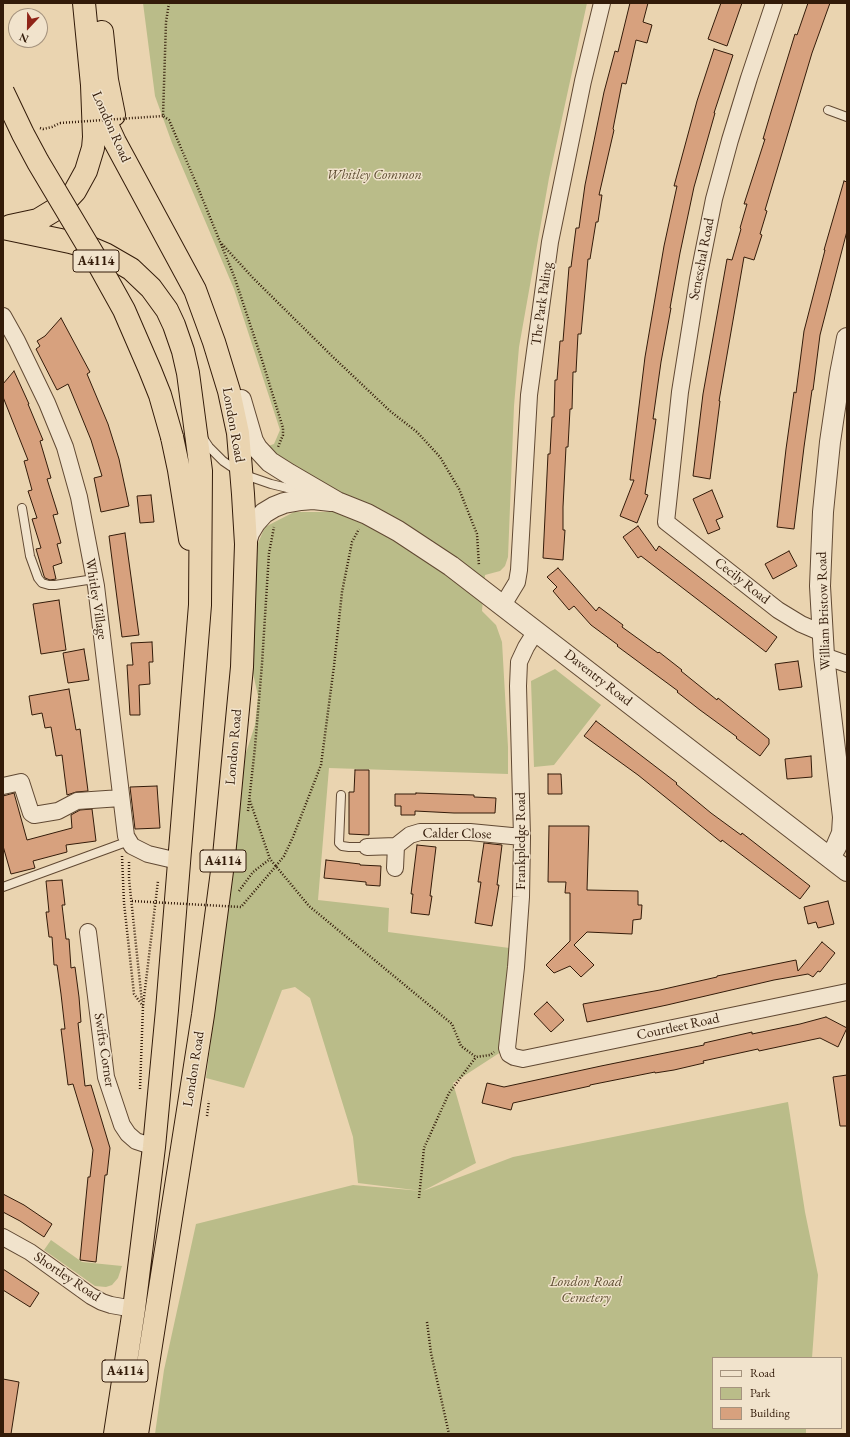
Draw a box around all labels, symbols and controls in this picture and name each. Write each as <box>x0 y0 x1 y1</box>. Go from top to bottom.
north arrow <box>8 8 48 48</box>
text: N <box>17 30 31 46</box>
street label: London Road <box>88 89 134 165</box>
park label: Whitley Common <box>326 167 422 183</box>
street label: Seneschal Road <box>686 217 718 301</box>
road number: A4114 <box>73 250 119 272</box>
street label: The Park Paling <box>528 261 556 347</box>
street label: London Road <box>218 386 248 464</box>
street label: William Bristow Road <box>814 551 834 671</box>
street label: Cecily Road <box>711 554 773 608</box>
street label: Whitley Village <box>81 557 111 641</box>
street label: Daventry Road <box>561 646 635 710</box>
street label: London Road <box>222 708 246 786</box>
street label: Frankpledge Road <box>513 792 529 890</box>
street label: Calder Close <box>422 825 492 843</box>
road number: A4114 <box>200 850 246 872</box>
street label: Courtleet Road <box>635 1010 721 1044</box>
street label: Swifts Corner <box>90 1012 118 1088</box>
street label: London Road <box>180 1030 208 1108</box>
street label: Shortley Road <box>30 1249 104 1305</box>
park label: London Road Cemetery <box>550 1274 622 1306</box>
legend <box>712 1357 842 1429</box>
road number: A4114 <box>102 1360 148 1382</box>
text: Road <box>750 1365 775 1381</box>
text: Park <box>750 1385 770 1401</box>
text: Building <box>750 1405 790 1421</box>

